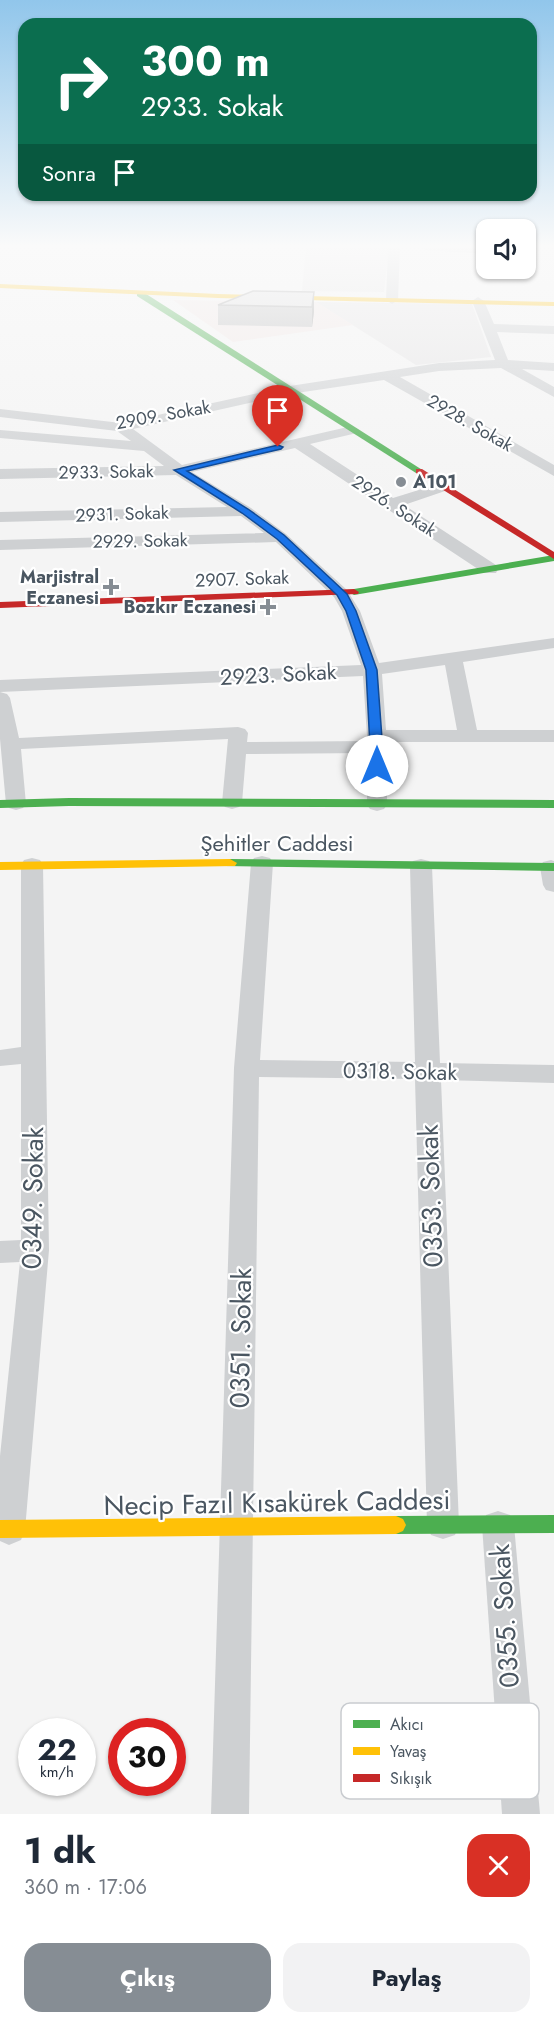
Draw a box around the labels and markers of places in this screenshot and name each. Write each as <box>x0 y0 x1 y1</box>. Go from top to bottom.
pin <box>252 385 303 447</box>
place label: A101 <box>412 469 456 495</box>
marker: A101 <box>394 475 408 489</box>
place label: Marjistral Eczanesi <box>20 564 99 611</box>
marker: Marjistral Eczanesi <box>104 580 118 594</box>
place label: Bozkır Eczanesi <box>123 594 256 620</box>
marker: Bozkır Eczanesi <box>261 600 275 614</box>

